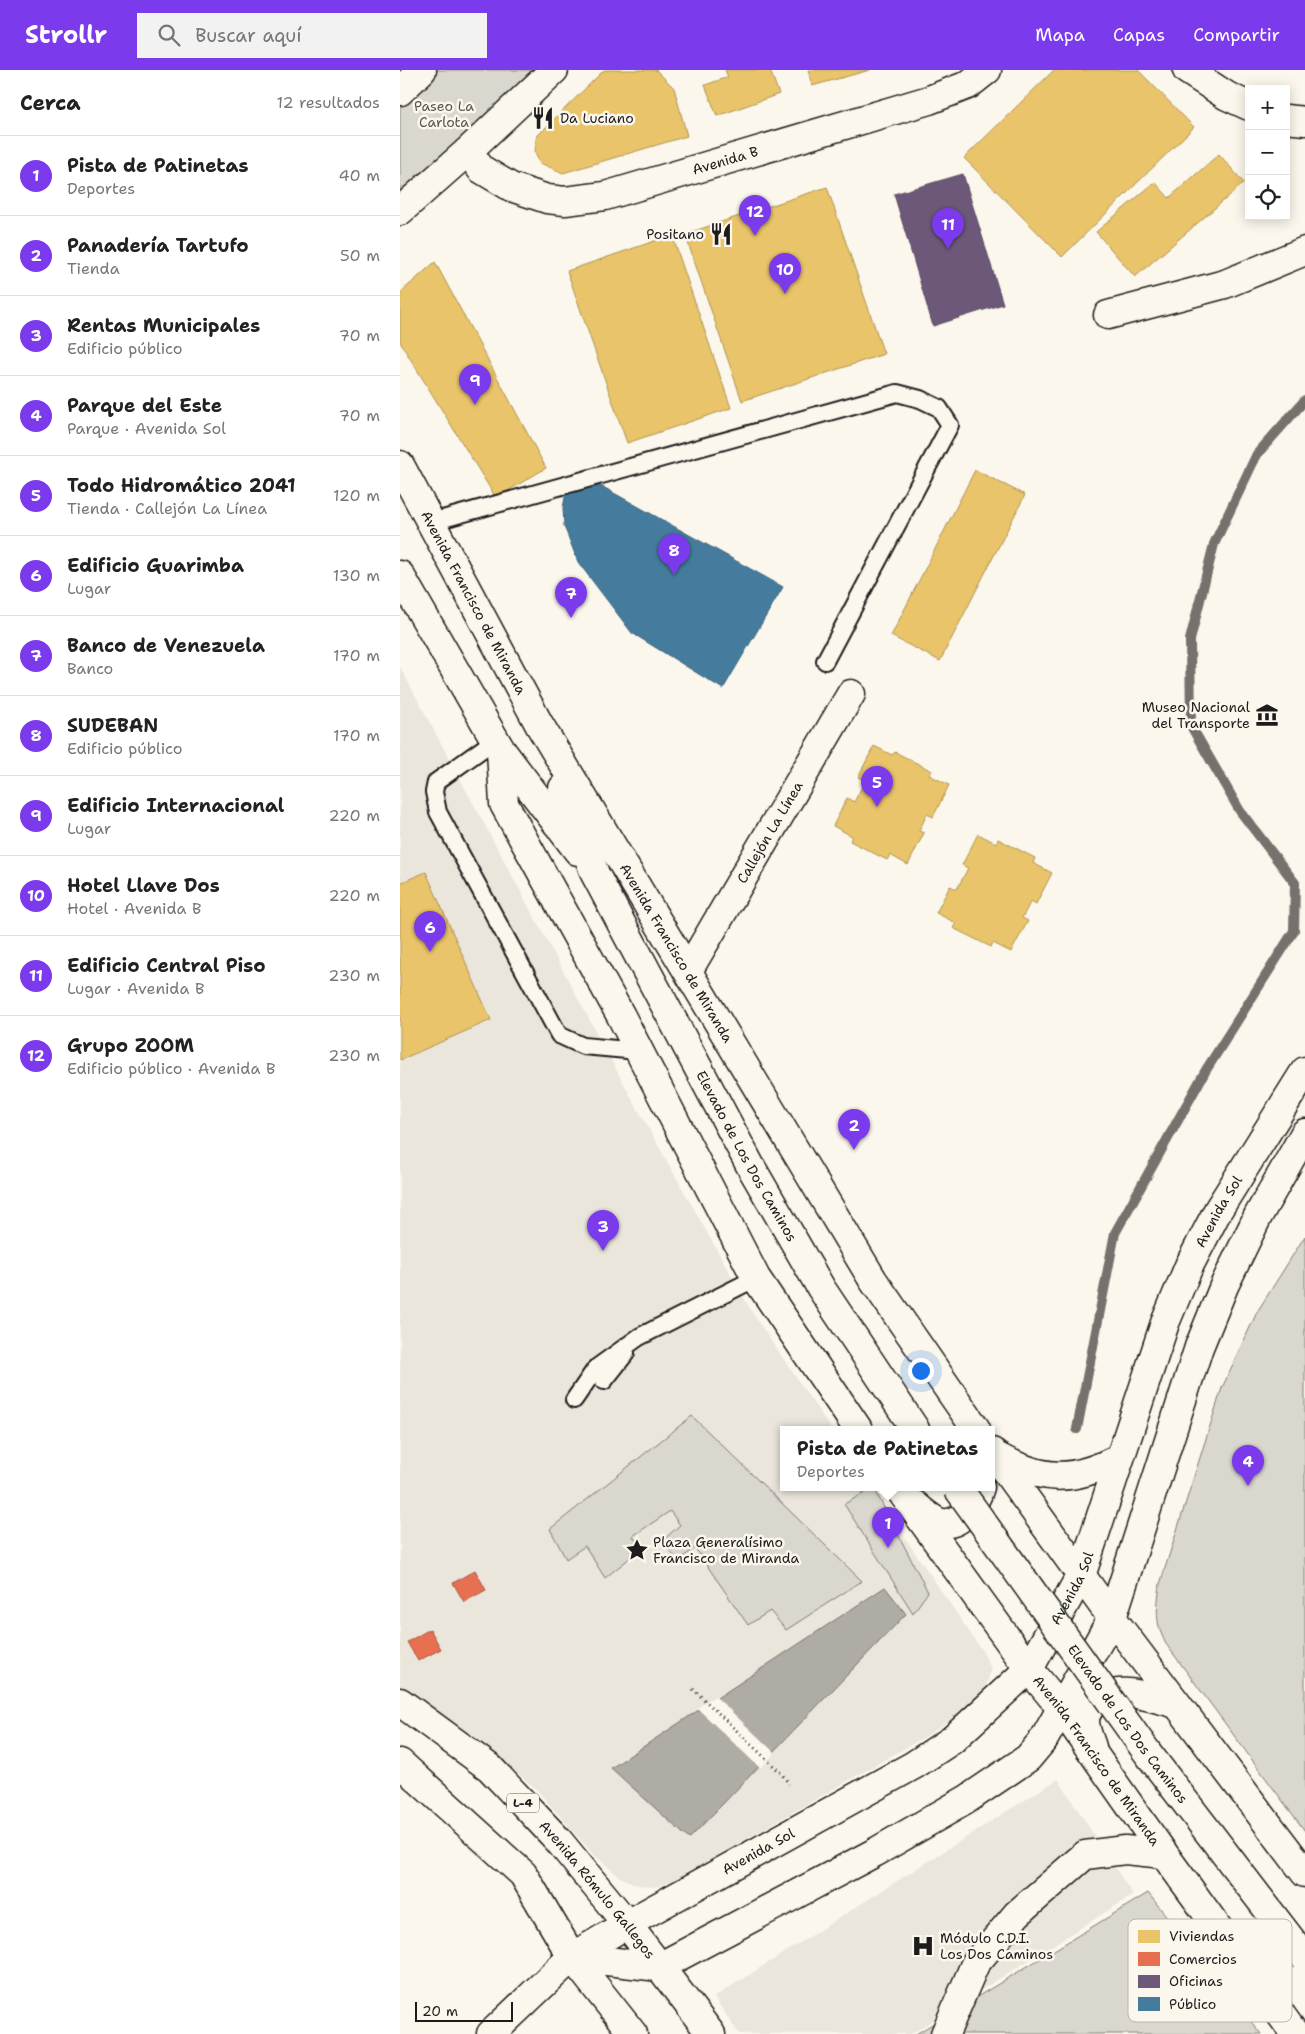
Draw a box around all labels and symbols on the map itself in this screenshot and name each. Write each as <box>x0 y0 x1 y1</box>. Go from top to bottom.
park label: Paseo La Carlota <box>414 97 474 131</box>
restaurant icon: Da Luciano <box>530 105 556 131</box>
place label: Da Luciano <box>560 109 634 127</box>
street label: Avenida B <box>690 142 760 179</box>
pin: 12 <box>739 195 771 236</box>
pin: 11 <box>932 208 964 249</box>
restaurant icon: Positano <box>708 221 734 247</box>
place label: Positano <box>646 225 704 243</box>
pin: 10 <box>769 253 801 294</box>
pin: 9 <box>459 364 491 405</box>
street label: Avenida Francisco de Miranda <box>417 507 531 698</box>
pin: 8 <box>658 534 690 575</box>
pin: 7 <box>555 577 587 618</box>
place label: Museo Nacional del Transporte <box>1142 698 1251 732</box>
museum icon: Museo Nacional del Transporte <box>1254 702 1280 728</box>
pin: 5 <box>861 766 893 807</box>
street label: Callejón La Línea <box>733 778 807 887</box>
street label: Avenida Francisco de Miranda <box>616 860 737 1046</box>
pin: 6 <box>414 911 446 952</box>
street label: Elevado de Los Dos Caminos <box>692 1067 801 1245</box>
pin: 2 <box>838 1109 870 1150</box>
street label: Avenida Sol <box>1191 1172 1247 1251</box>
pin: 3 <box>587 1210 619 1251</box>
your location <box>908 1358 934 1384</box>
pin: 4 <box>1232 1445 1264 1486</box>
pin: 1 <box>872 1507 904 1548</box>
place label: Plaza Generalísimo Francisco de Miranda <box>653 1533 800 1567</box>
place icon: Plaza Generalísimo Francisco de Miranda <box>624 1537 650 1563</box>
street label: Avenida Sol <box>1046 1548 1098 1628</box>
street label: Elevado de Los Dos Caminos <box>1064 1641 1192 1807</box>
street label: Avenida Francisco de Miranda <box>1029 1672 1164 1849</box>
road number: L-4 <box>507 1794 539 1812</box>
street label: Avenida Rómulo Gallegos <box>535 1817 659 1963</box>
street label: Avenida Sol <box>719 1824 798 1879</box>
legend <box>1128 1919 1292 2022</box>
text: Viviendas <box>1169 1927 1234 1945</box>
place label: Módulo C.D.I. Los Dos Caminos <box>940 1929 1053 1963</box>
hospital icon: Módulo C.D.I. Los Dos Caminos <box>910 1933 936 1959</box>
text: Comercios <box>1169 1950 1237 1968</box>
text: Oficinas <box>1169 1972 1223 1990</box>
text: Público <box>1169 1995 1216 2013</box>
scale bar <box>415 1999 512 2022</box>

